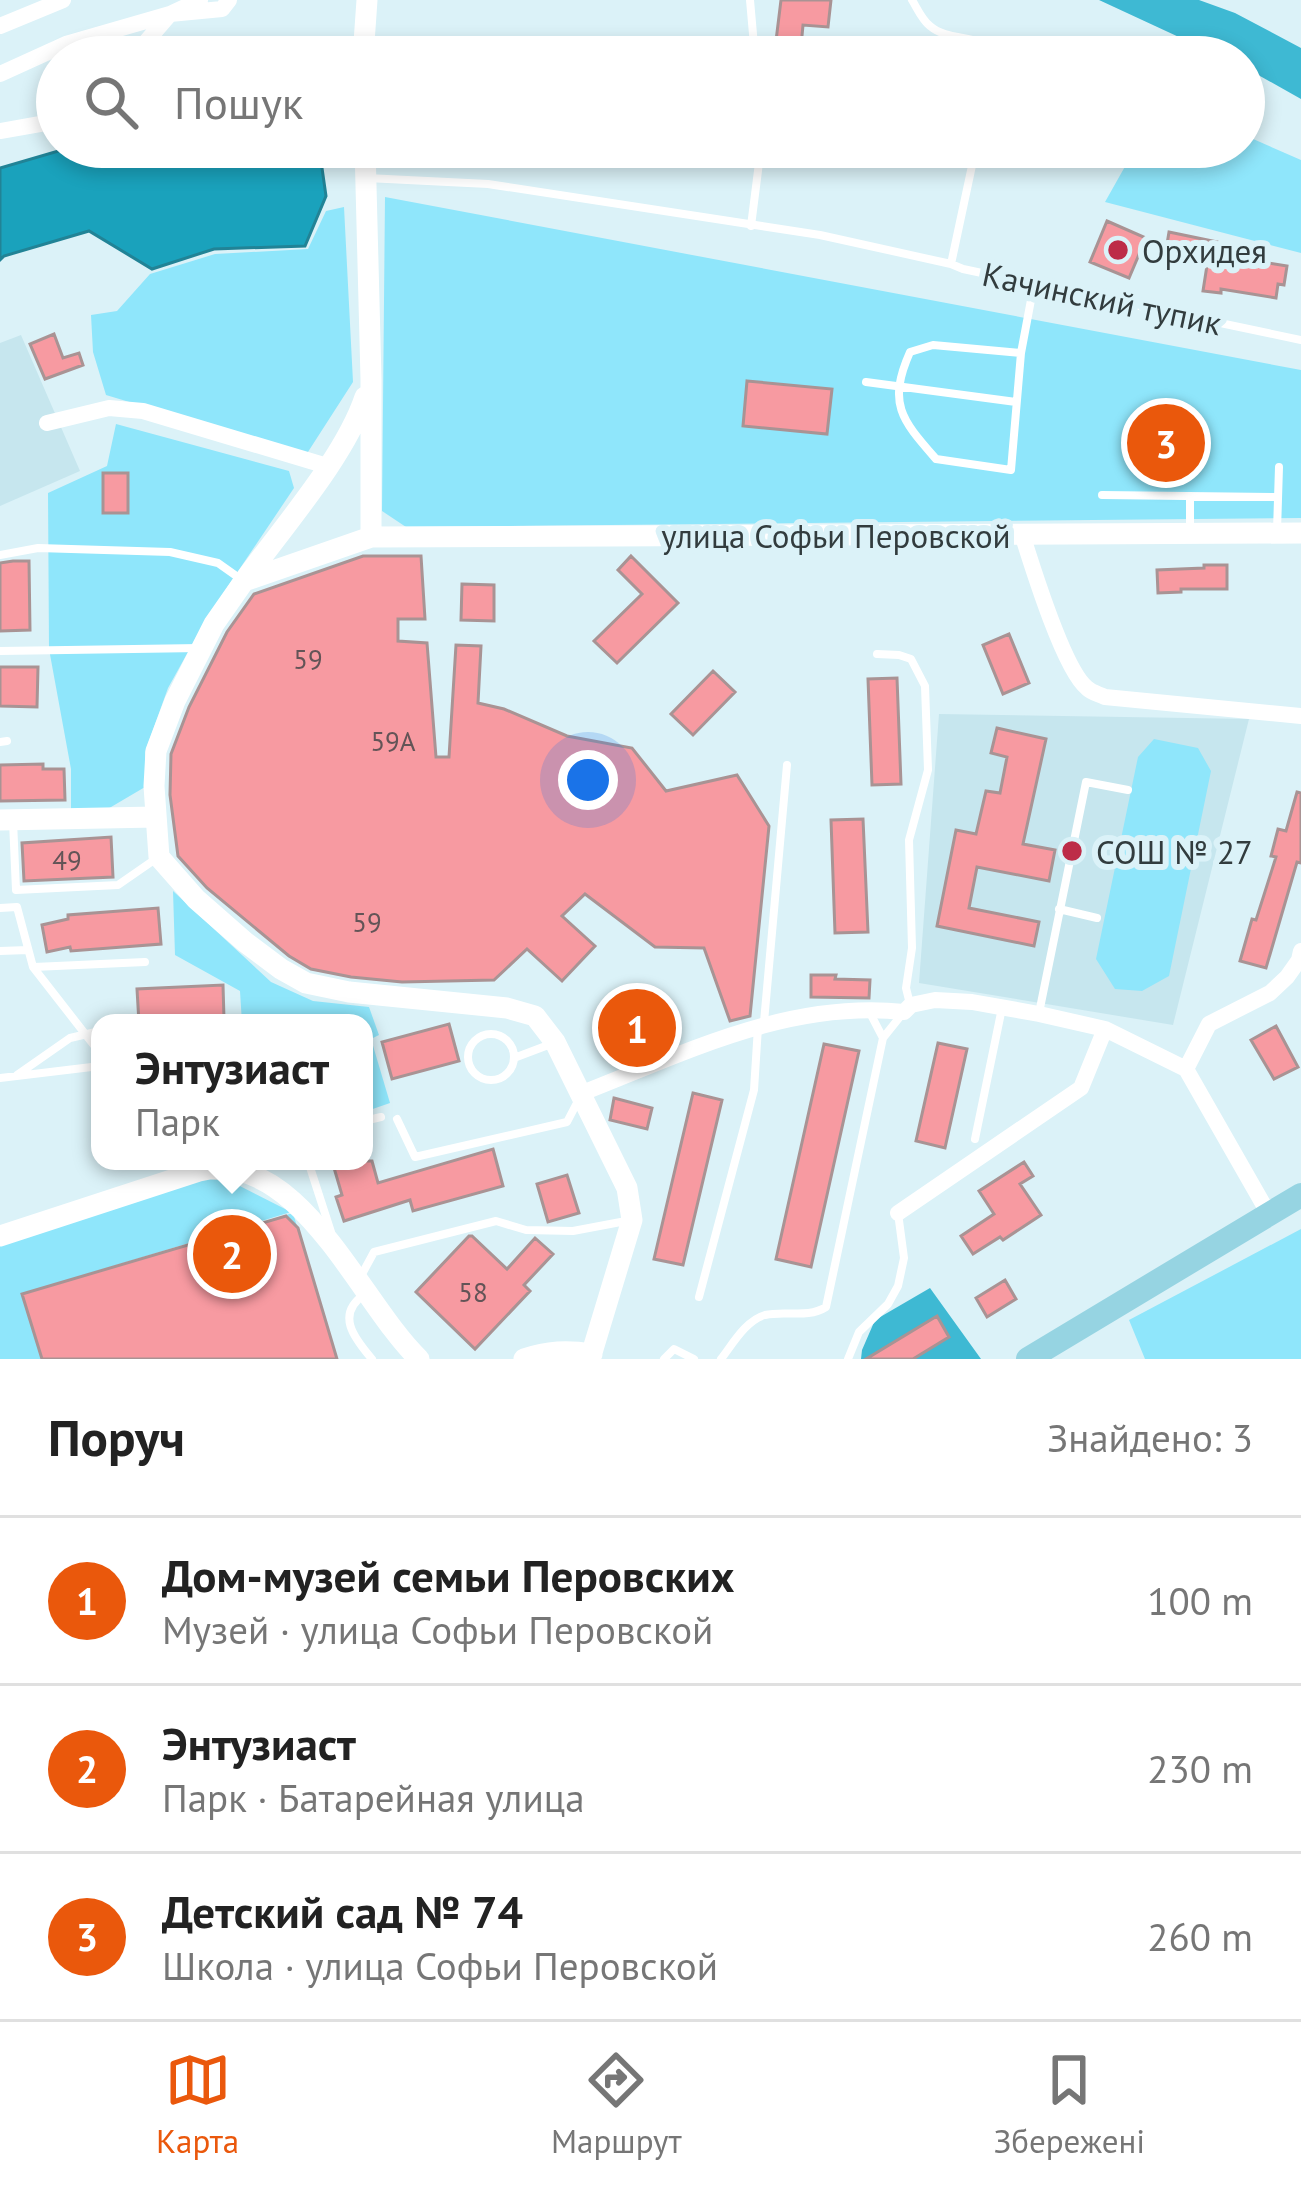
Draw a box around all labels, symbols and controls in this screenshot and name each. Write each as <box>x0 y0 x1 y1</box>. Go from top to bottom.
search box <box>36 36 1265 168</box>
icon: search <box>78 69 144 135</box>
text: Пошук <box>174 73 303 131</box>
place label: Орхидея <box>1142 229 1267 272</box>
marker: Орхидея <box>1105 237 1131 263</box>
street label: Качинский тупик <box>979 252 1226 344</box>
pin: 3 <box>1127 398 1205 488</box>
street label: улица Софьи Перовской <box>661 514 1011 557</box>
house number: 59 <box>293 642 323 676</box>
house number: 59А <box>370 724 416 758</box>
your location <box>558 750 618 810</box>
place label: СОШ № 27 <box>1096 830 1253 873</box>
marker: СОШ № 27 <box>1059 838 1085 864</box>
house number: 49 <box>52 843 82 877</box>
house number: 59 <box>352 905 382 939</box>
pin: 1 <box>598 983 676 1073</box>
popup <box>91 1014 373 1170</box>
text: Энтузиаст <box>135 1038 329 1096</box>
text: Парк <box>135 1096 220 1147</box>
pin: 2 <box>193 1209 271 1299</box>
house number: 58 <box>458 1275 488 1309</box>
text: Поруч <box>48 1404 185 1470</box>
text: Знайдено: 3 <box>1047 1412 1253 1463</box>
text: Дом-музей семьи Перовских <box>162 1546 734 1604</box>
text: 1 <box>76 1575 98 1626</box>
text: 100 m <box>1147 1575 1253 1626</box>
text: Музей · улица Софьи Перовской <box>162 1604 713 1655</box>
text: Энтузиаст <box>162 1714 356 1772</box>
text: 2 <box>76 1743 98 1794</box>
text: 230 m <box>1147 1743 1253 1794</box>
text: Парк · Батарейная улица <box>162 1772 585 1823</box>
text: Детский сад № 74 <box>162 1882 523 1940</box>
text: 3 <box>76 1911 98 1962</box>
text: 260 m <box>1147 1911 1253 1962</box>
text: Школа · улица Софьи Перовской <box>162 1940 718 1991</box>
tab: Карта <box>156 2047 239 2162</box>
tab: Маршрут <box>551 2047 682 2162</box>
tab: Збережені <box>993 2047 1145 2162</box>

